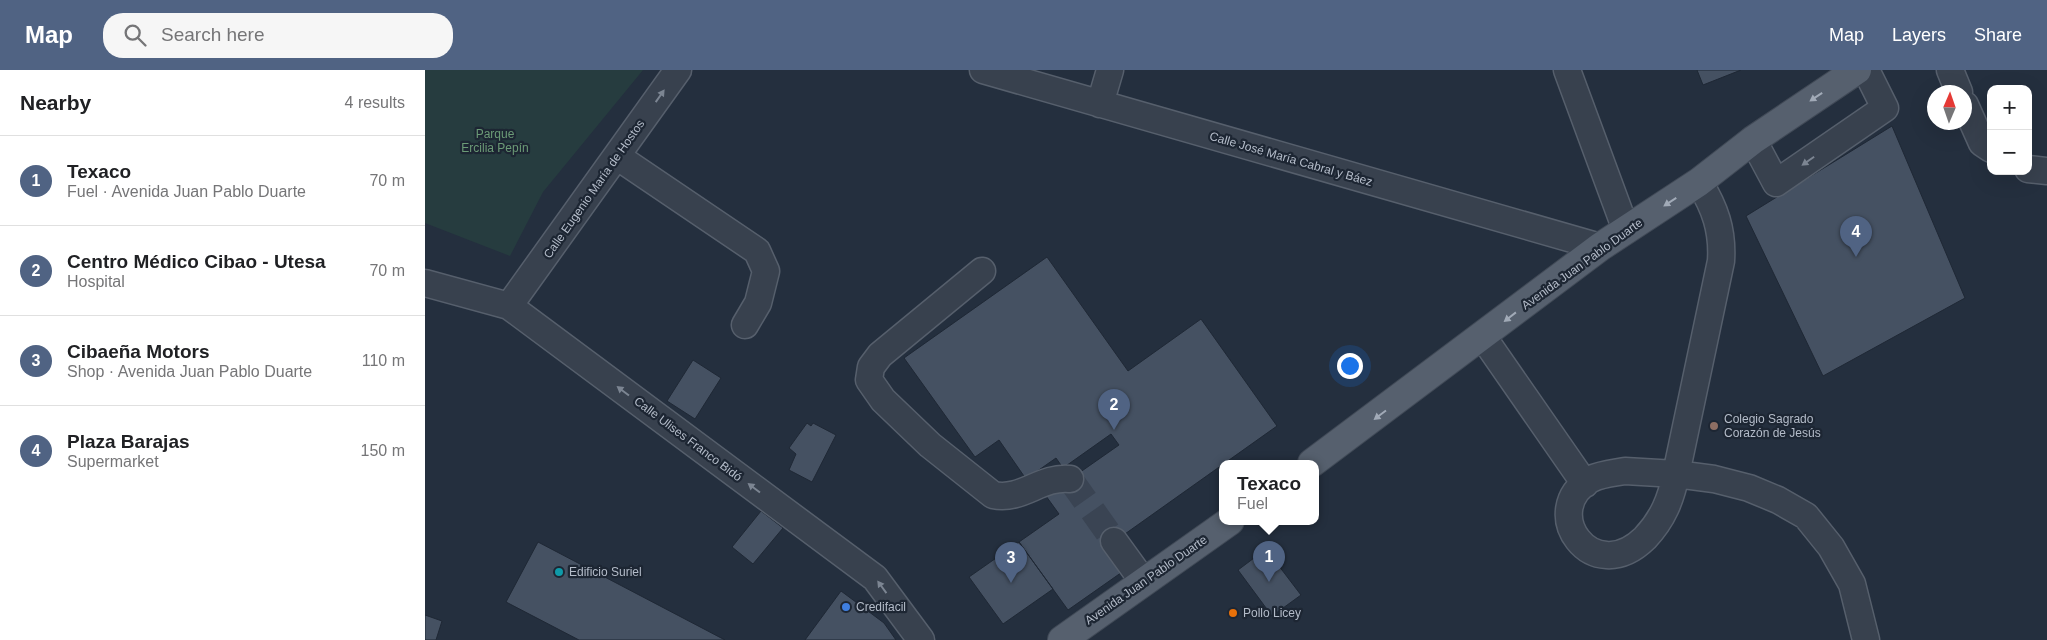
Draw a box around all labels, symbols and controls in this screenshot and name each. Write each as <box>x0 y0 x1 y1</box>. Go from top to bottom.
search box <box>103 13 453 58</box>
text: Map <box>25 21 73 48</box>
icon: search <box>121 21 149 49</box>
text: Search here <box>161 24 265 45</box>
text: Map <box>1829 25 1864 45</box>
text: Layers <box>1892 25 1946 45</box>
text: Share <box>1974 25 2022 45</box>
north arrow <box>1927 85 1972 130</box>
map controls <box>1987 85 2032 175</box>
button: + <box>1987 85 2032 130</box>
one-way arrow <box>655 89 665 103</box>
text: Nearby <box>20 91 91 114</box>
one-way arrow <box>1810 92 1823 102</box>
text: 4 results <box>345 94 405 111</box>
street label: Calle Eugenio María de Hostos <box>541 117 647 261</box>
park label: Parque Ercilia Pepín <box>461 127 529 155</box>
street label: Calle José María Cabral y Báez <box>1208 129 1374 189</box>
button: − <box>1987 130 2032 175</box>
one-way arrow <box>1801 156 1815 166</box>
text: Texaco <box>67 161 131 182</box>
text: 1 <box>32 172 40 189</box>
text: 70 m <box>369 172 405 189</box>
text: Fuel · Avenida Juan Pablo Duarte <box>67 183 306 200</box>
one-way arrow <box>1663 197 1676 206</box>
street label: Avenida Juan Pablo Duarte <box>1519 215 1645 313</box>
pin: 4 <box>1840 216 1872 257</box>
text: Centro Médico Cibao - Utesa <box>67 251 326 272</box>
text: 2 <box>32 262 40 279</box>
text: 70 m <box>369 262 405 279</box>
text: Hospital <box>67 273 125 290</box>
one-way arrow <box>1503 312 1517 322</box>
text: Cibaeña Motors <box>67 341 210 362</box>
text: 3 <box>32 352 40 369</box>
text: 110 m <box>362 352 405 369</box>
your location <box>1337 353 1363 379</box>
text: Shop · Avenida Juan Pablo Duarte <box>67 363 312 380</box>
one-way arrow <box>616 386 630 396</box>
pin: 2 <box>1098 389 1130 430</box>
street label: Calle Ulises Franco Bidó <box>631 394 745 484</box>
one-way arrow <box>1374 409 1387 420</box>
place label: Colegio Sagrado Corazón de Jesús <box>1724 412 1821 440</box>
marker: Colegio Sagrado Corazón de Jesús <box>1708 420 1720 432</box>
text: Plaza Barajas <box>67 431 190 452</box>
text: 4 <box>32 442 40 459</box>
text: 150 m <box>361 442 405 459</box>
text: Supermarket <box>67 453 159 470</box>
popup <box>1219 460 1319 525</box>
text: Texaco <box>1237 473 1301 494</box>
one-way arrow <box>747 483 760 493</box>
text: Fuel <box>1237 495 1268 512</box>
street label: Avenida Juan Pablo Duarte <box>1082 532 1210 628</box>
pin: 1 <box>1253 541 1285 582</box>
pin: 3 <box>995 542 1027 583</box>
place label: Edificio Suriel <box>569 565 642 579</box>
marker: Edificio Suriel <box>553 566 565 578</box>
one-way arrow <box>877 580 887 594</box>
place label: Credifacil <box>856 600 906 614</box>
marker: Credifacil <box>840 601 852 613</box>
place label: Pollo Licey <box>1243 606 1301 620</box>
marker: Pollo Licey <box>1227 607 1239 619</box>

